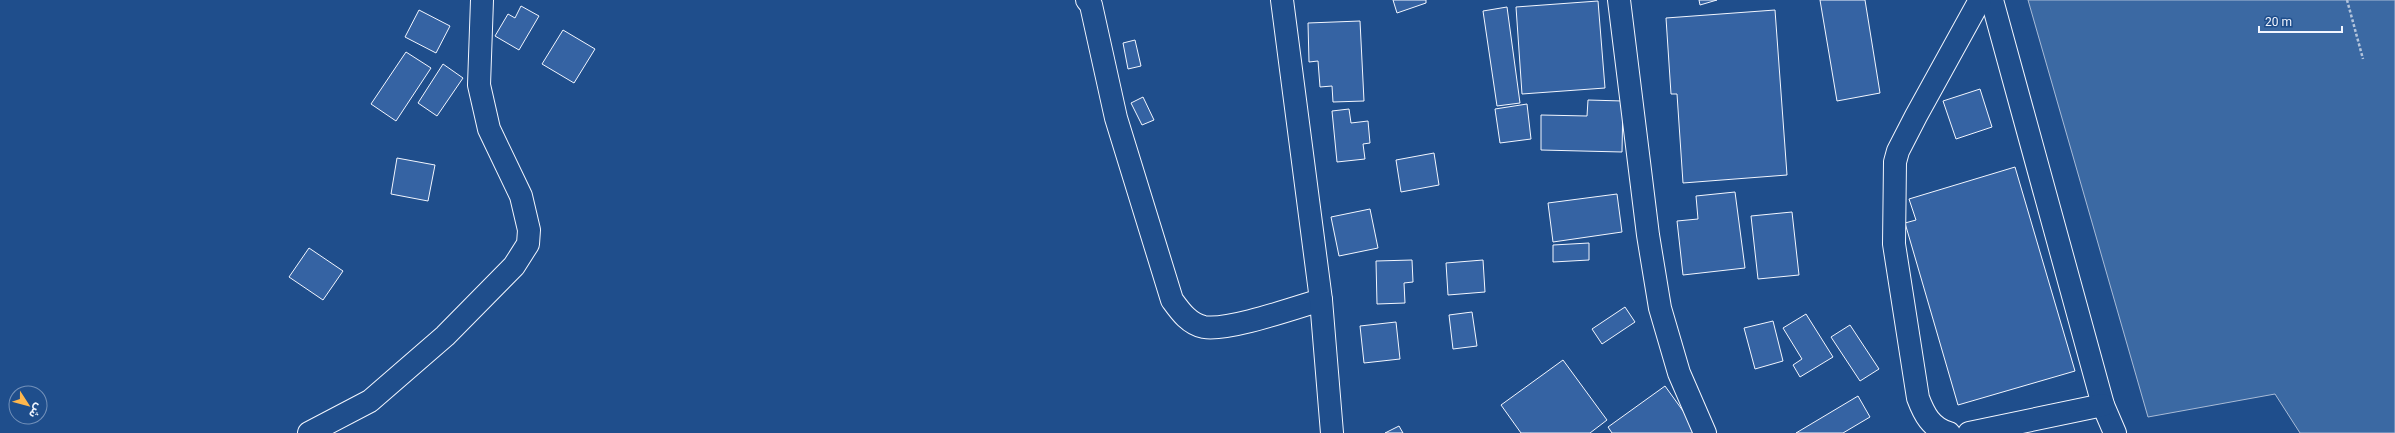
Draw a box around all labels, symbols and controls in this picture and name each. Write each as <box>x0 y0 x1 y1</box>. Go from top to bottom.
scale bar <box>2259 8 2342 34</box>
text: 20 m <box>2265 15 2292 29</box>
north arrow <box>8 385 48 425</box>
text: ش <box>26 401 45 421</box>

